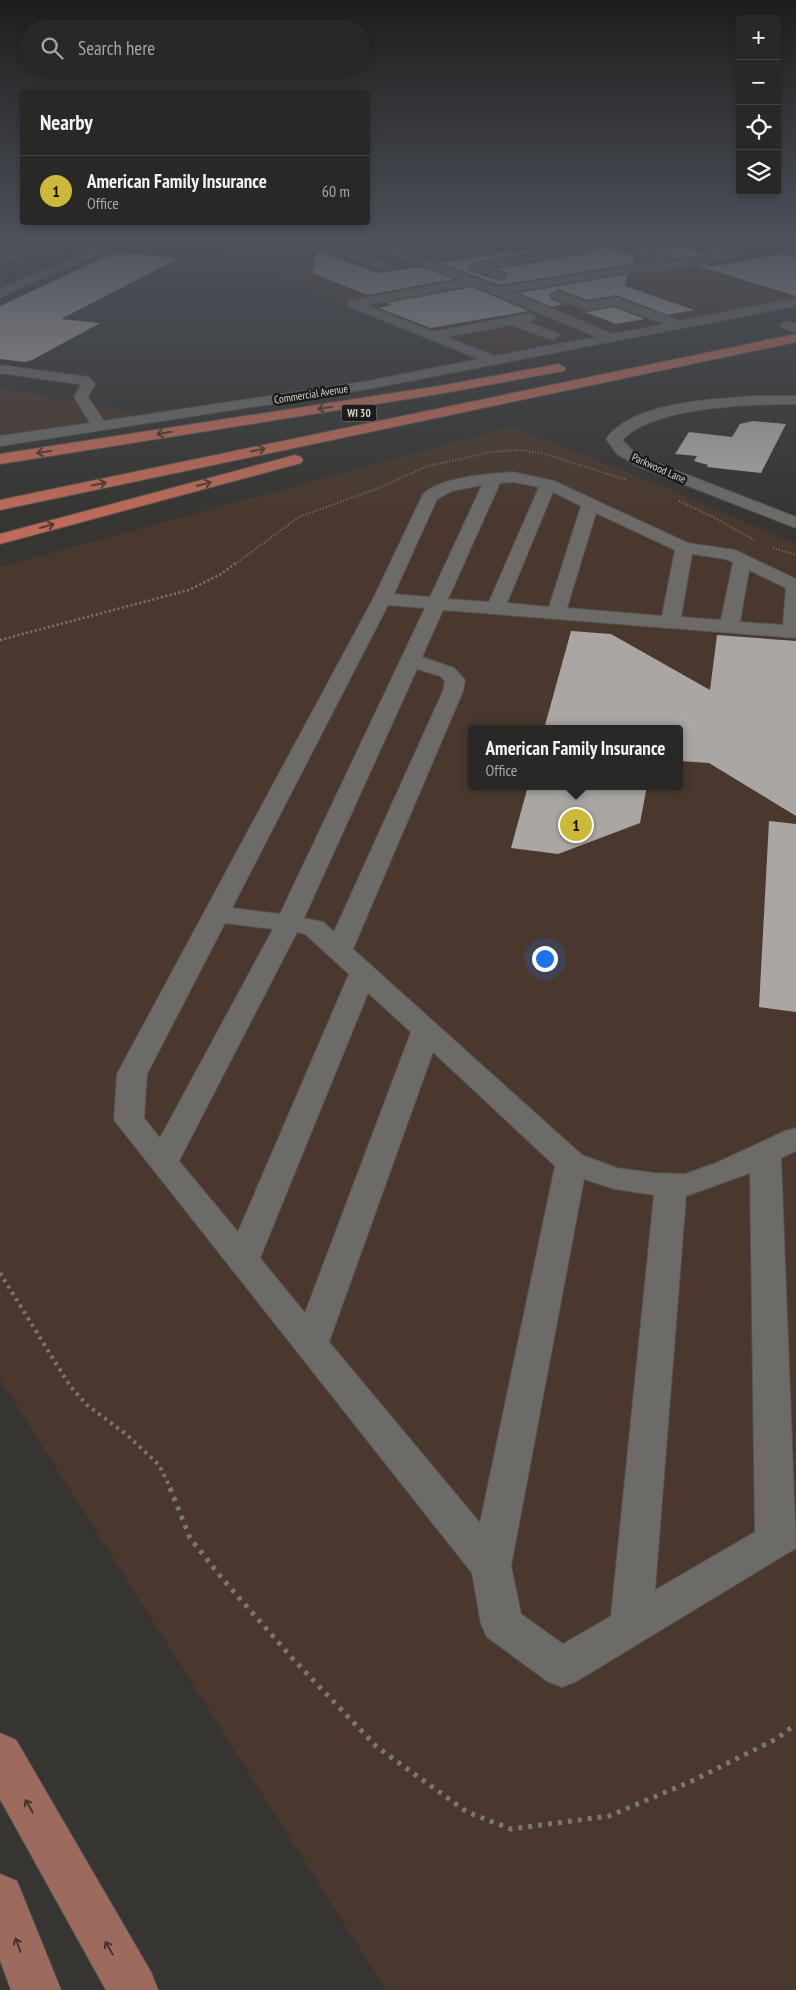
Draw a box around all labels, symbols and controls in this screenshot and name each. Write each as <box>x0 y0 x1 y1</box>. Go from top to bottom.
map controls <box>736 15 781 195</box>
button: + <box>736 15 781 60</box>
search box <box>20 20 370 75</box>
icon: search <box>38 34 66 62</box>
text: Search here <box>78 36 155 60</box>
button: − <box>736 60 781 105</box>
button: locate <box>736 105 781 150</box>
text: Nearby <box>40 109 93 136</box>
button: layers <box>736 150 781 195</box>
text: American Family Insurance <box>87 169 267 193</box>
text: 1 <box>52 181 60 201</box>
text: 60 m <box>322 181 350 201</box>
text: Office <box>87 193 119 213</box>
street label: Commercial Avenue <box>273 381 349 407</box>
one-way arrow <box>317 403 333 413</box>
road number: WI 30 <box>342 404 376 422</box>
one-way arrow <box>157 429 173 439</box>
one-way arrow <box>250 445 266 454</box>
one-way arrow <box>36 447 52 457</box>
street label: Parkwood Lane <box>630 450 689 486</box>
one-way arrow <box>91 479 107 488</box>
one-way arrow <box>196 479 212 488</box>
one-way arrow <box>39 521 55 531</box>
popup <box>468 725 683 790</box>
text: American Family Insurance <box>486 736 665 760</box>
text: Office <box>486 760 517 780</box>
pin: 1 <box>560 806 592 844</box>
your location <box>532 946 558 972</box>
one-way arrow <box>24 1799 34 1814</box>
one-way arrow <box>13 1937 22 1953</box>
one-way arrow <box>104 1940 114 1955</box>

